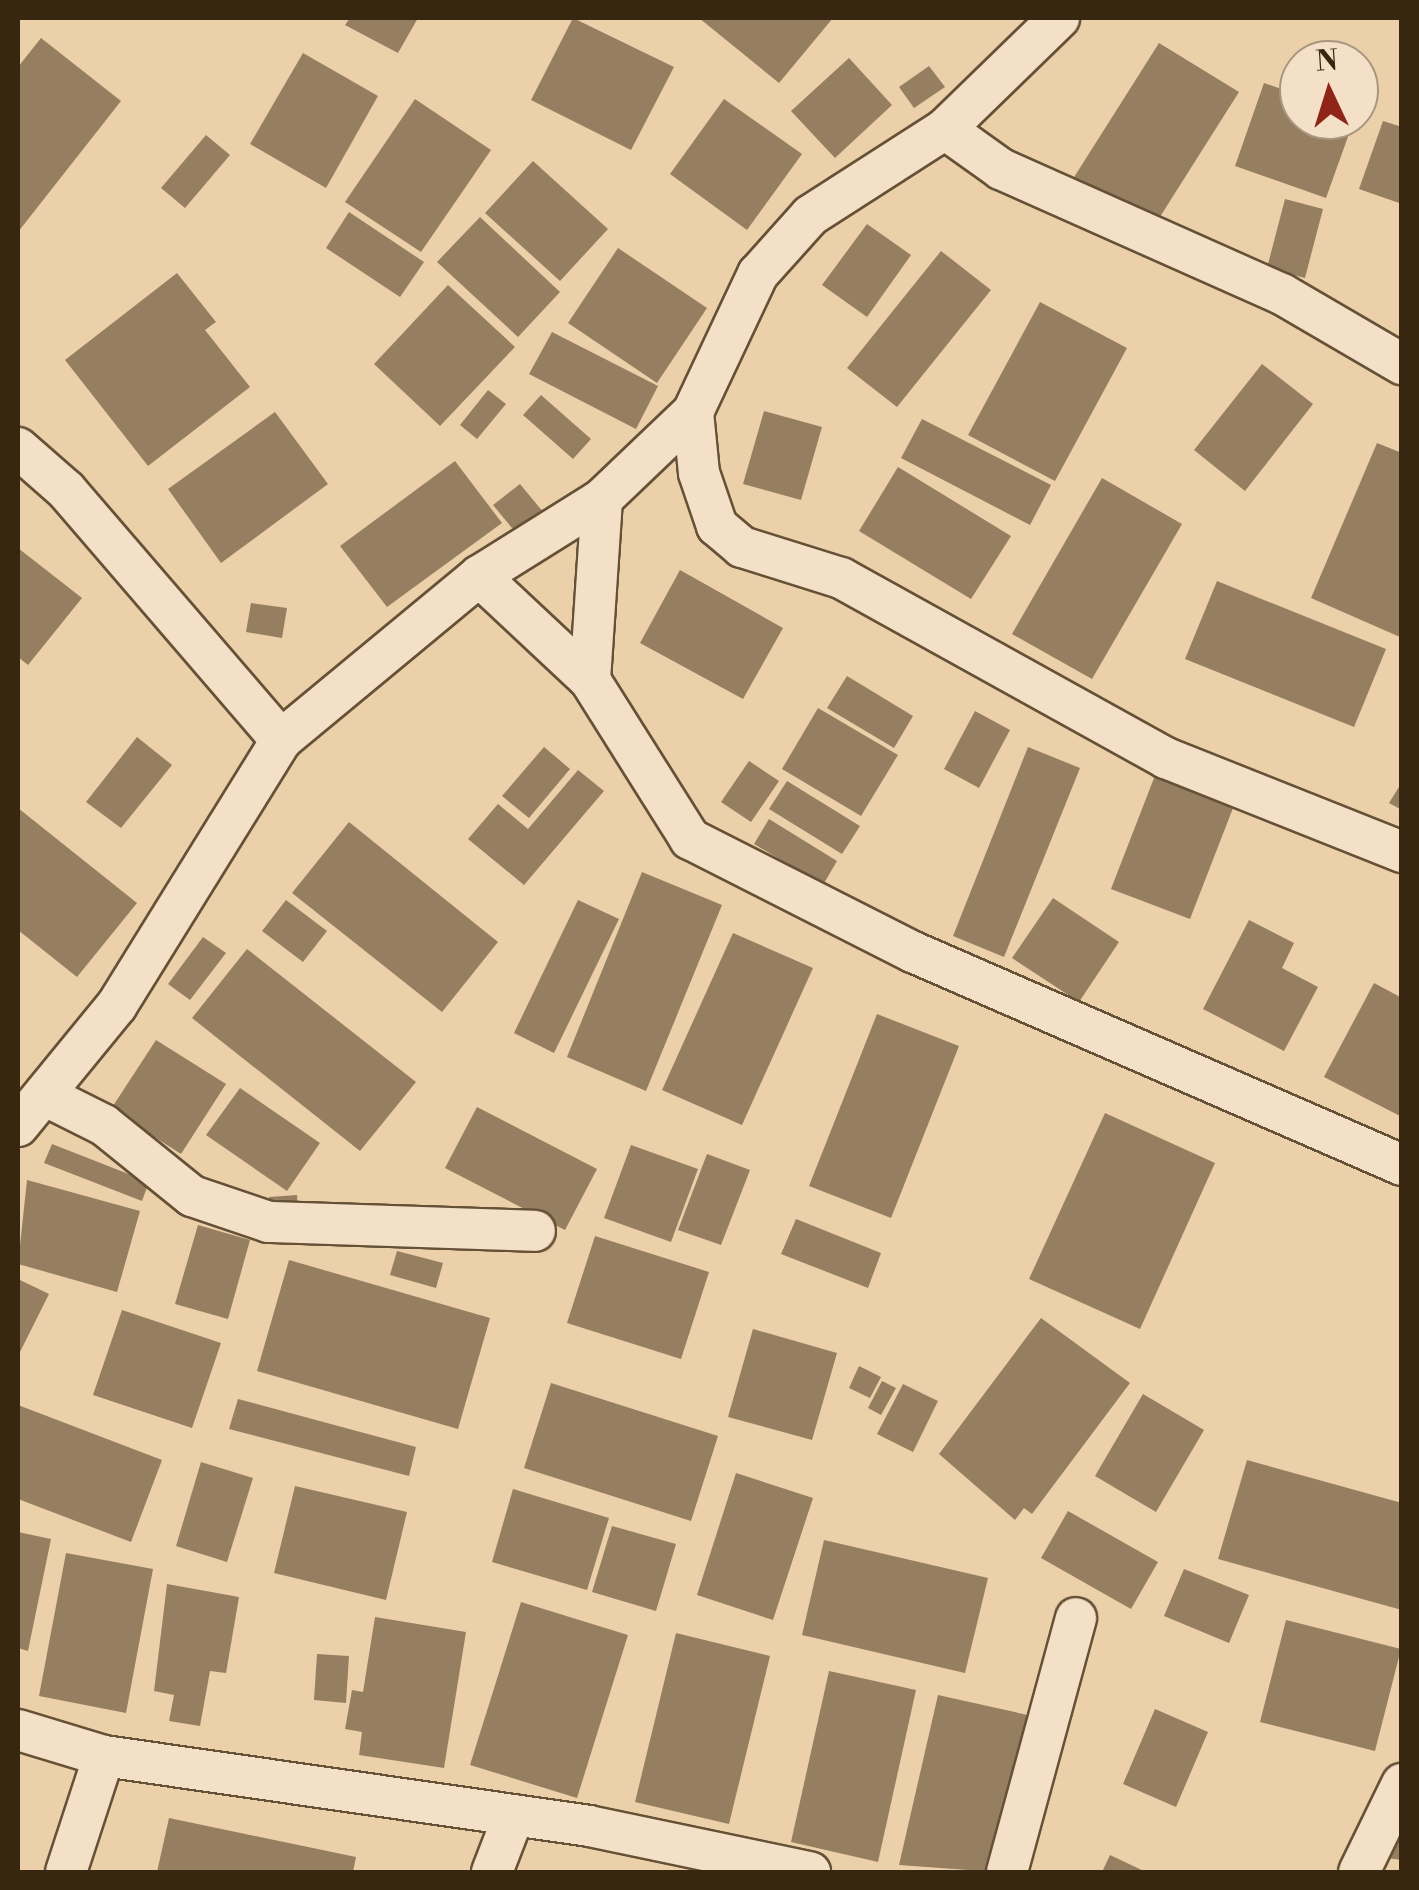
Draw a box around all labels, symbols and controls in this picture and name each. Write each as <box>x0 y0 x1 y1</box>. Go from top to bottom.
north arrow <box>1279 40 1379 140</box>
text: N <box>1315 43 1339 80</box>

